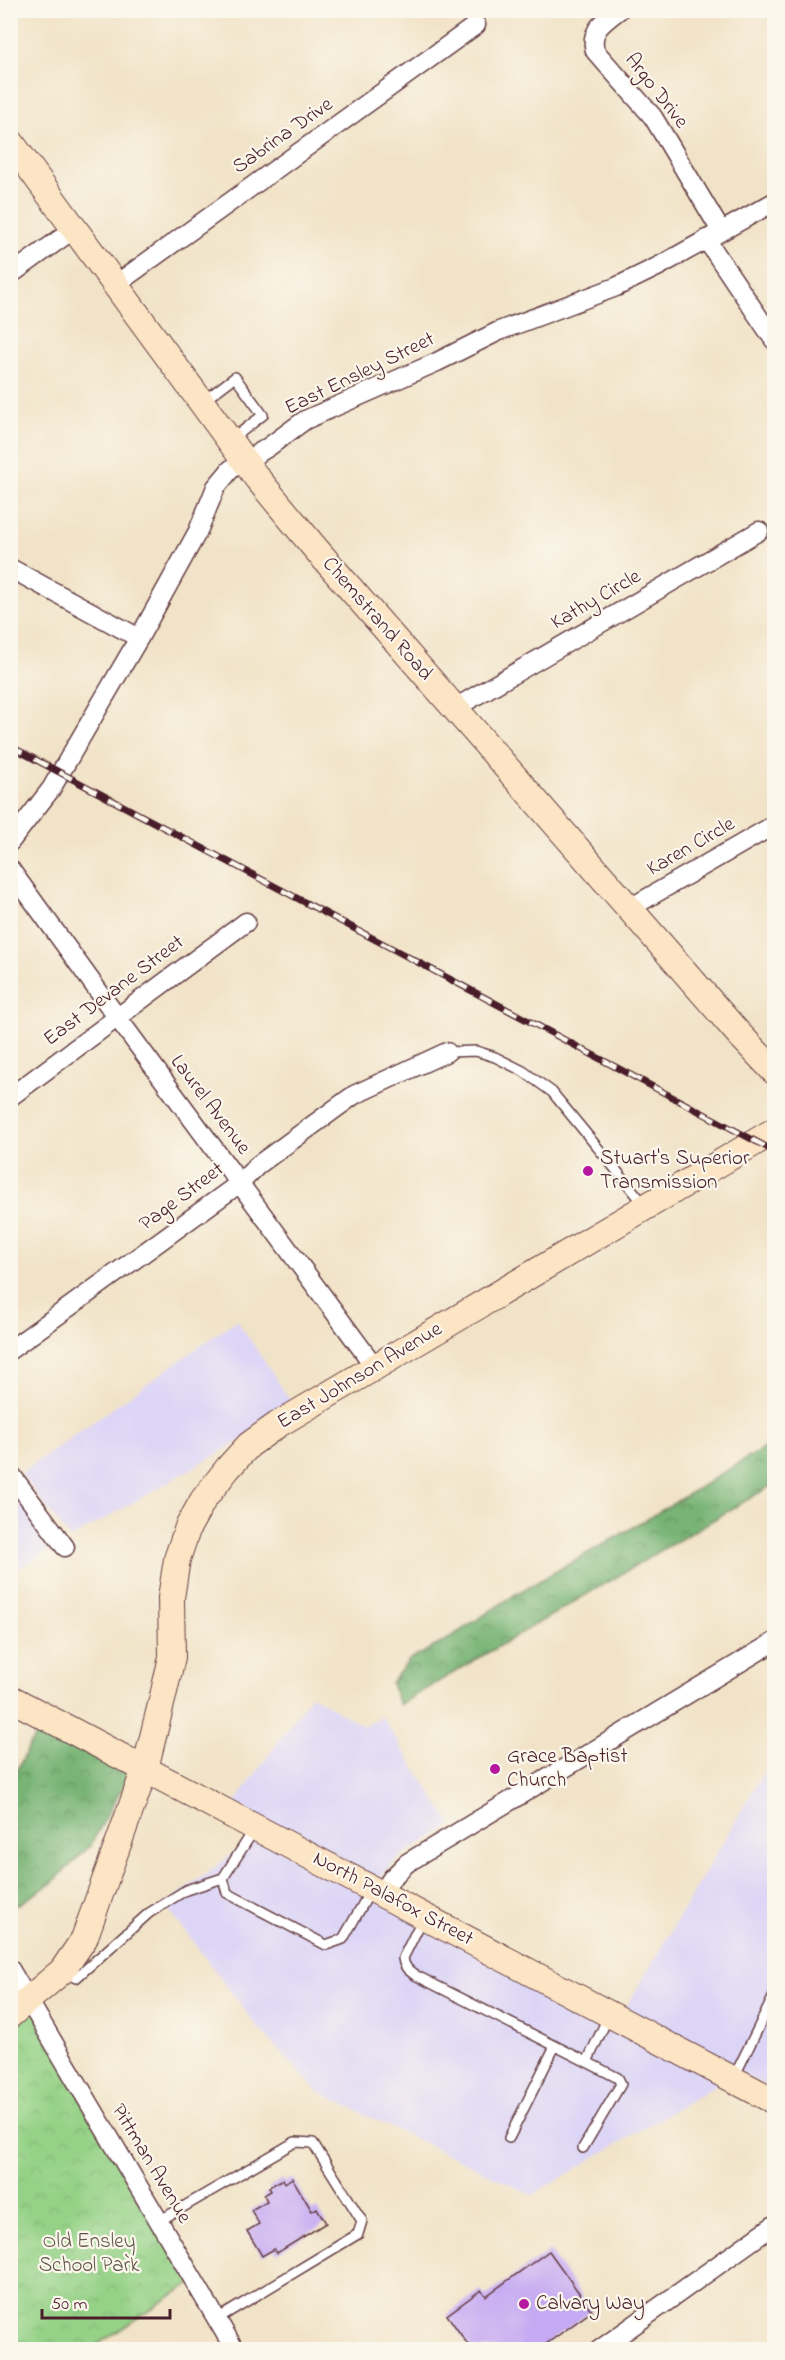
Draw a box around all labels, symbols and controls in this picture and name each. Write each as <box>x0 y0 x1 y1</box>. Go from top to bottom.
street label: Argo Drive <box>615 47 696 137</box>
street label: Sabrina Drive <box>226 90 340 182</box>
street label: East Ensley Street <box>280 325 441 425</box>
street label: Chemstrand Road <box>315 550 440 688</box>
street label: Kathy Circle <box>545 562 648 640</box>
street label: Karen Circle <box>641 809 741 884</box>
street label: East Devane Street <box>37 928 191 1054</box>
street label: Laurel Avenue <box>162 1049 258 1162</box>
place label: Stuart's Superior Transmission <box>600 1144 750 1198</box>
street label: Page Street <box>133 1155 232 1240</box>
marker: Stuart's Superior Transmission <box>581 1164 595 1178</box>
street label: East Johnson Avenue <box>272 1314 449 1437</box>
place label: Grace Baptist Church <box>507 1742 627 1796</box>
marker: Grace Baptist Church <box>488 1762 502 1776</box>
street label: North Palafox Street <box>307 1844 479 1954</box>
street label: Pittman Avenue <box>103 2098 199 2230</box>
park label: Old Ensley School Park <box>39 2227 140 2281</box>
scale bar <box>42 2282 170 2320</box>
place label: Calvary Way <box>536 2289 645 2321</box>
text: 50 m <box>51 2292 88 2318</box>
marker: Calvary Way <box>517 2297 531 2311</box>

